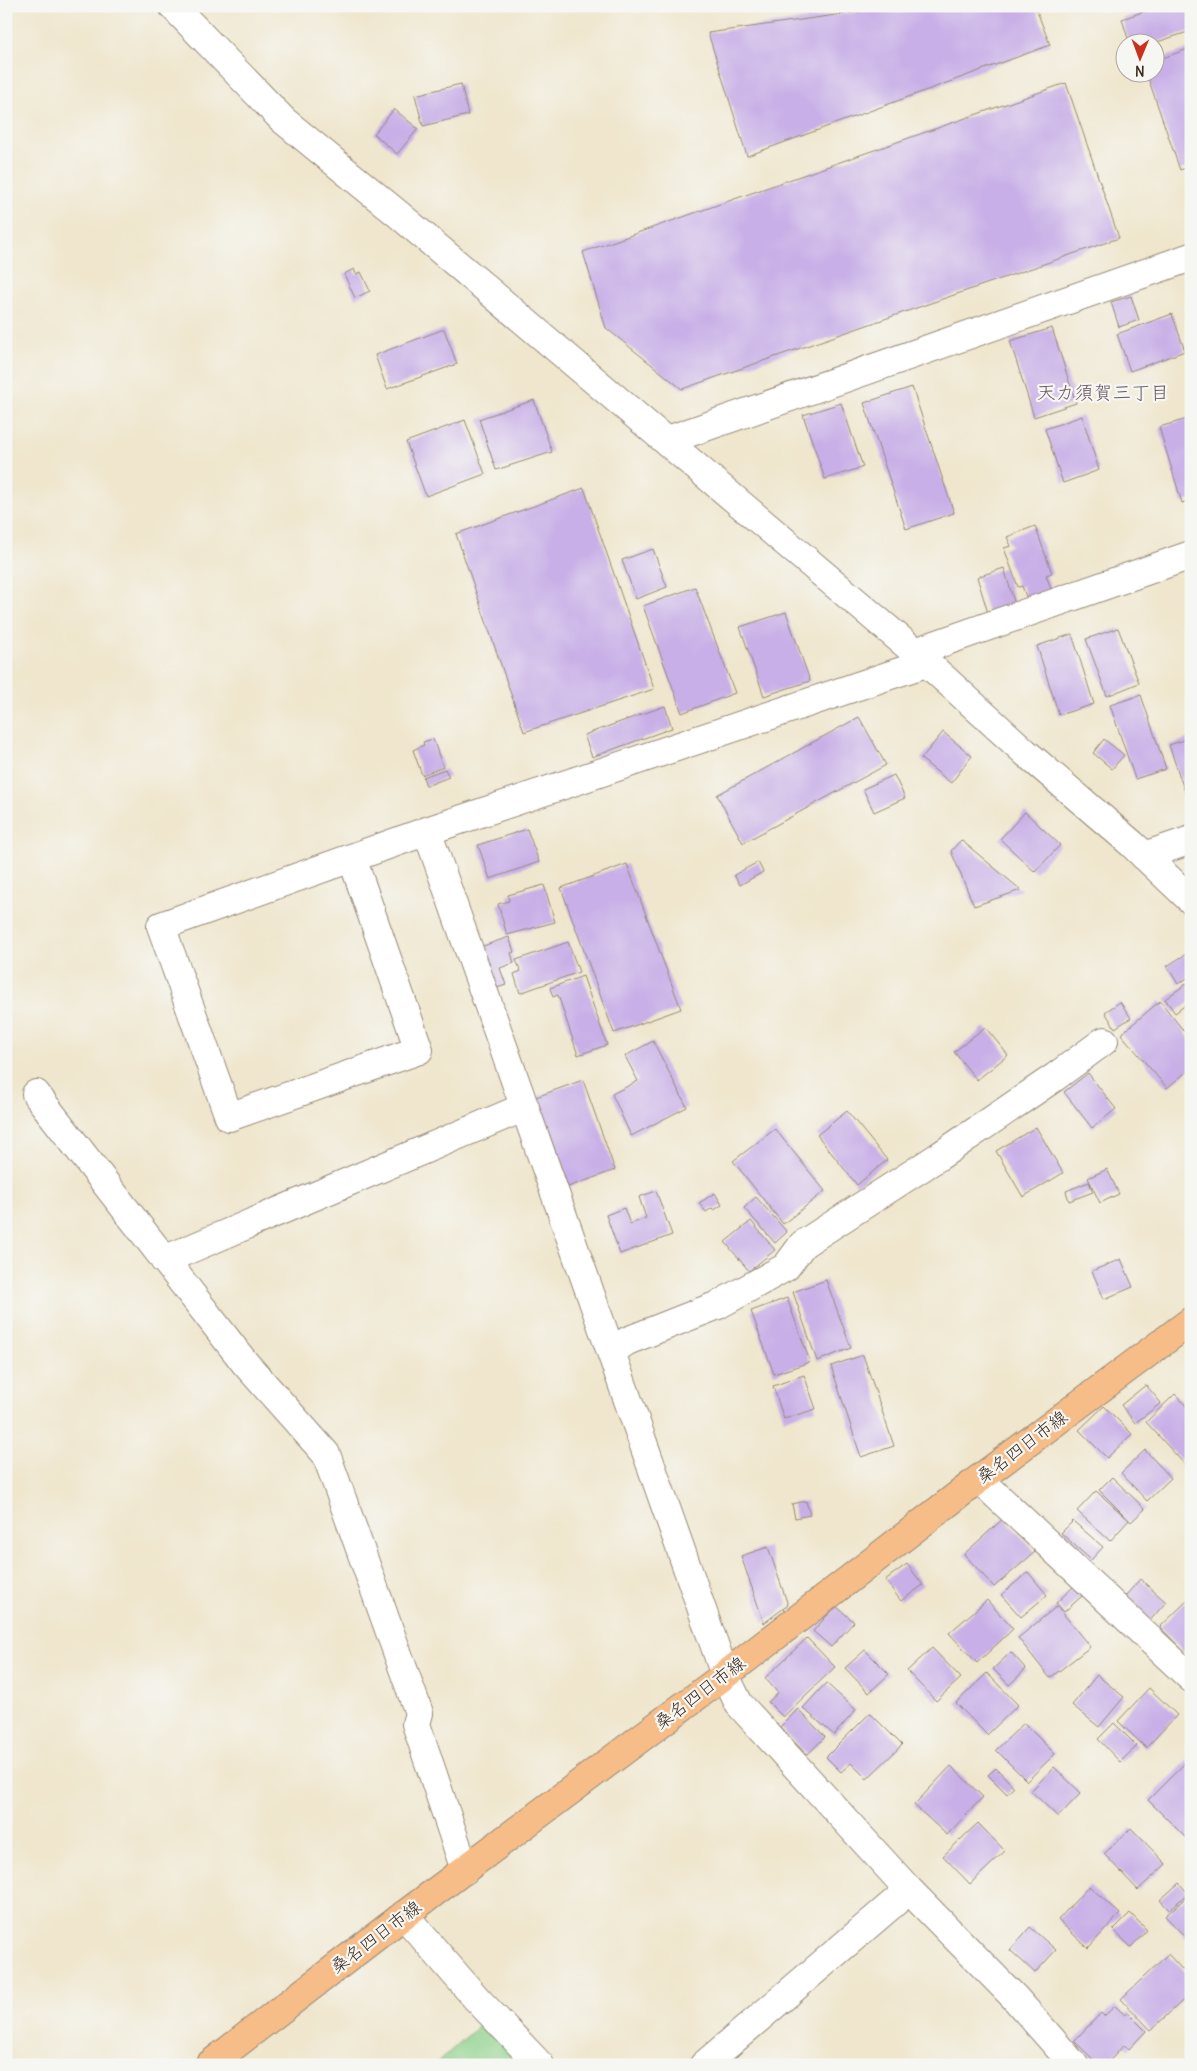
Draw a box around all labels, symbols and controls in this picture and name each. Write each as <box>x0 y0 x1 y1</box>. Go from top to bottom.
north arrow <box>1114 32 1164 82</box>
text: N <box>1135 62 1145 80</box>
district label: 天カ須賀三丁目 <box>1036 380 1170 404</box>
street label: 桑名四日市線 <box>972 1405 1072 1488</box>
street label: 桑名四日市線 <box>650 1651 750 1734</box>
street label: 桑名四日市線 <box>326 1895 426 1978</box>

